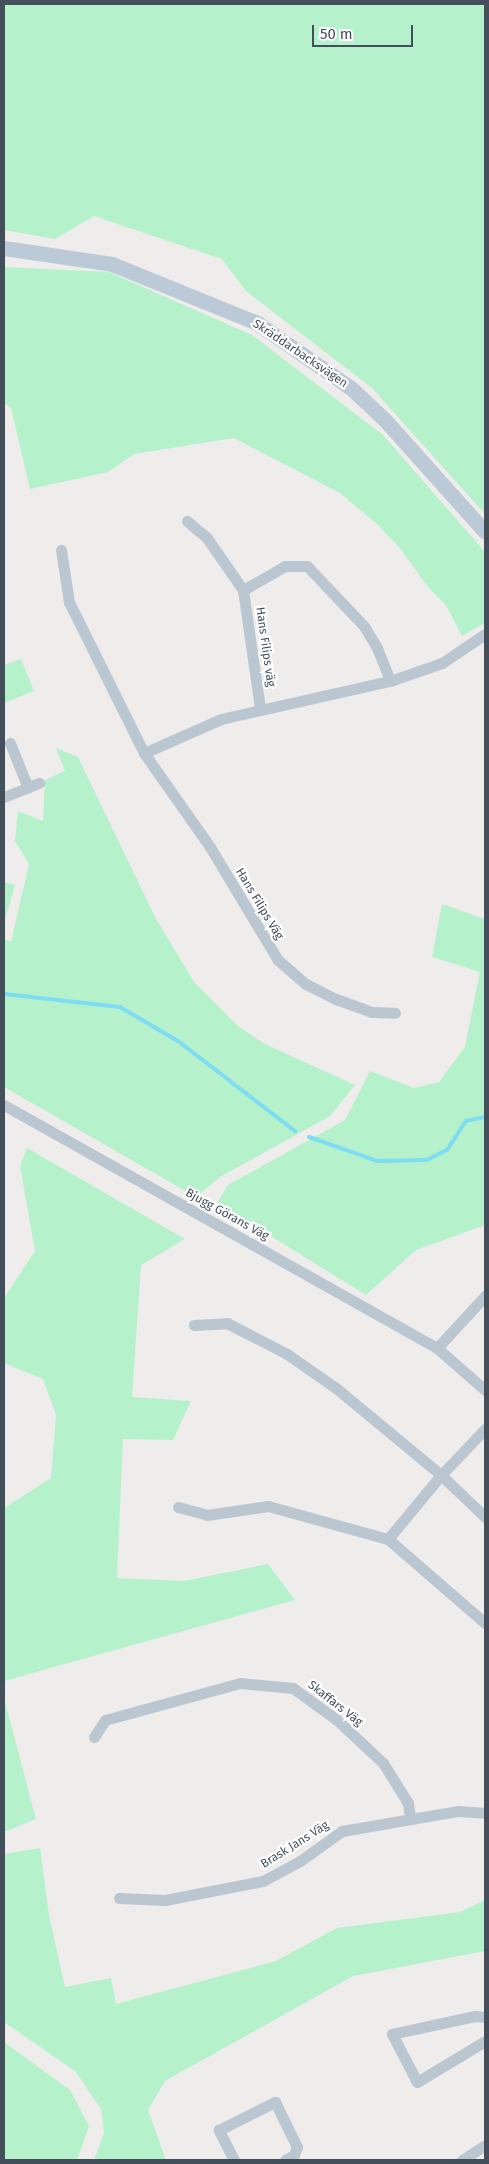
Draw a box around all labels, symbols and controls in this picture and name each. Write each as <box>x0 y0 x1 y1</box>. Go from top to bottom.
scale bar <box>314 15 415 47</box>
text: 50 m <box>320 25 353 43</box>
street label: Skräddarbacksvägen <box>250 317 350 391</box>
street label: Hans Filips väg <box>252 606 278 688</box>
street label: Hans Filips Väg <box>232 866 286 942</box>
street label: Bjugg Görans Väg <box>183 1186 271 1244</box>
street label: Skaffars Väg <box>305 1678 365 1730</box>
street label: Brask Jans Väg <box>258 1818 332 1872</box>

